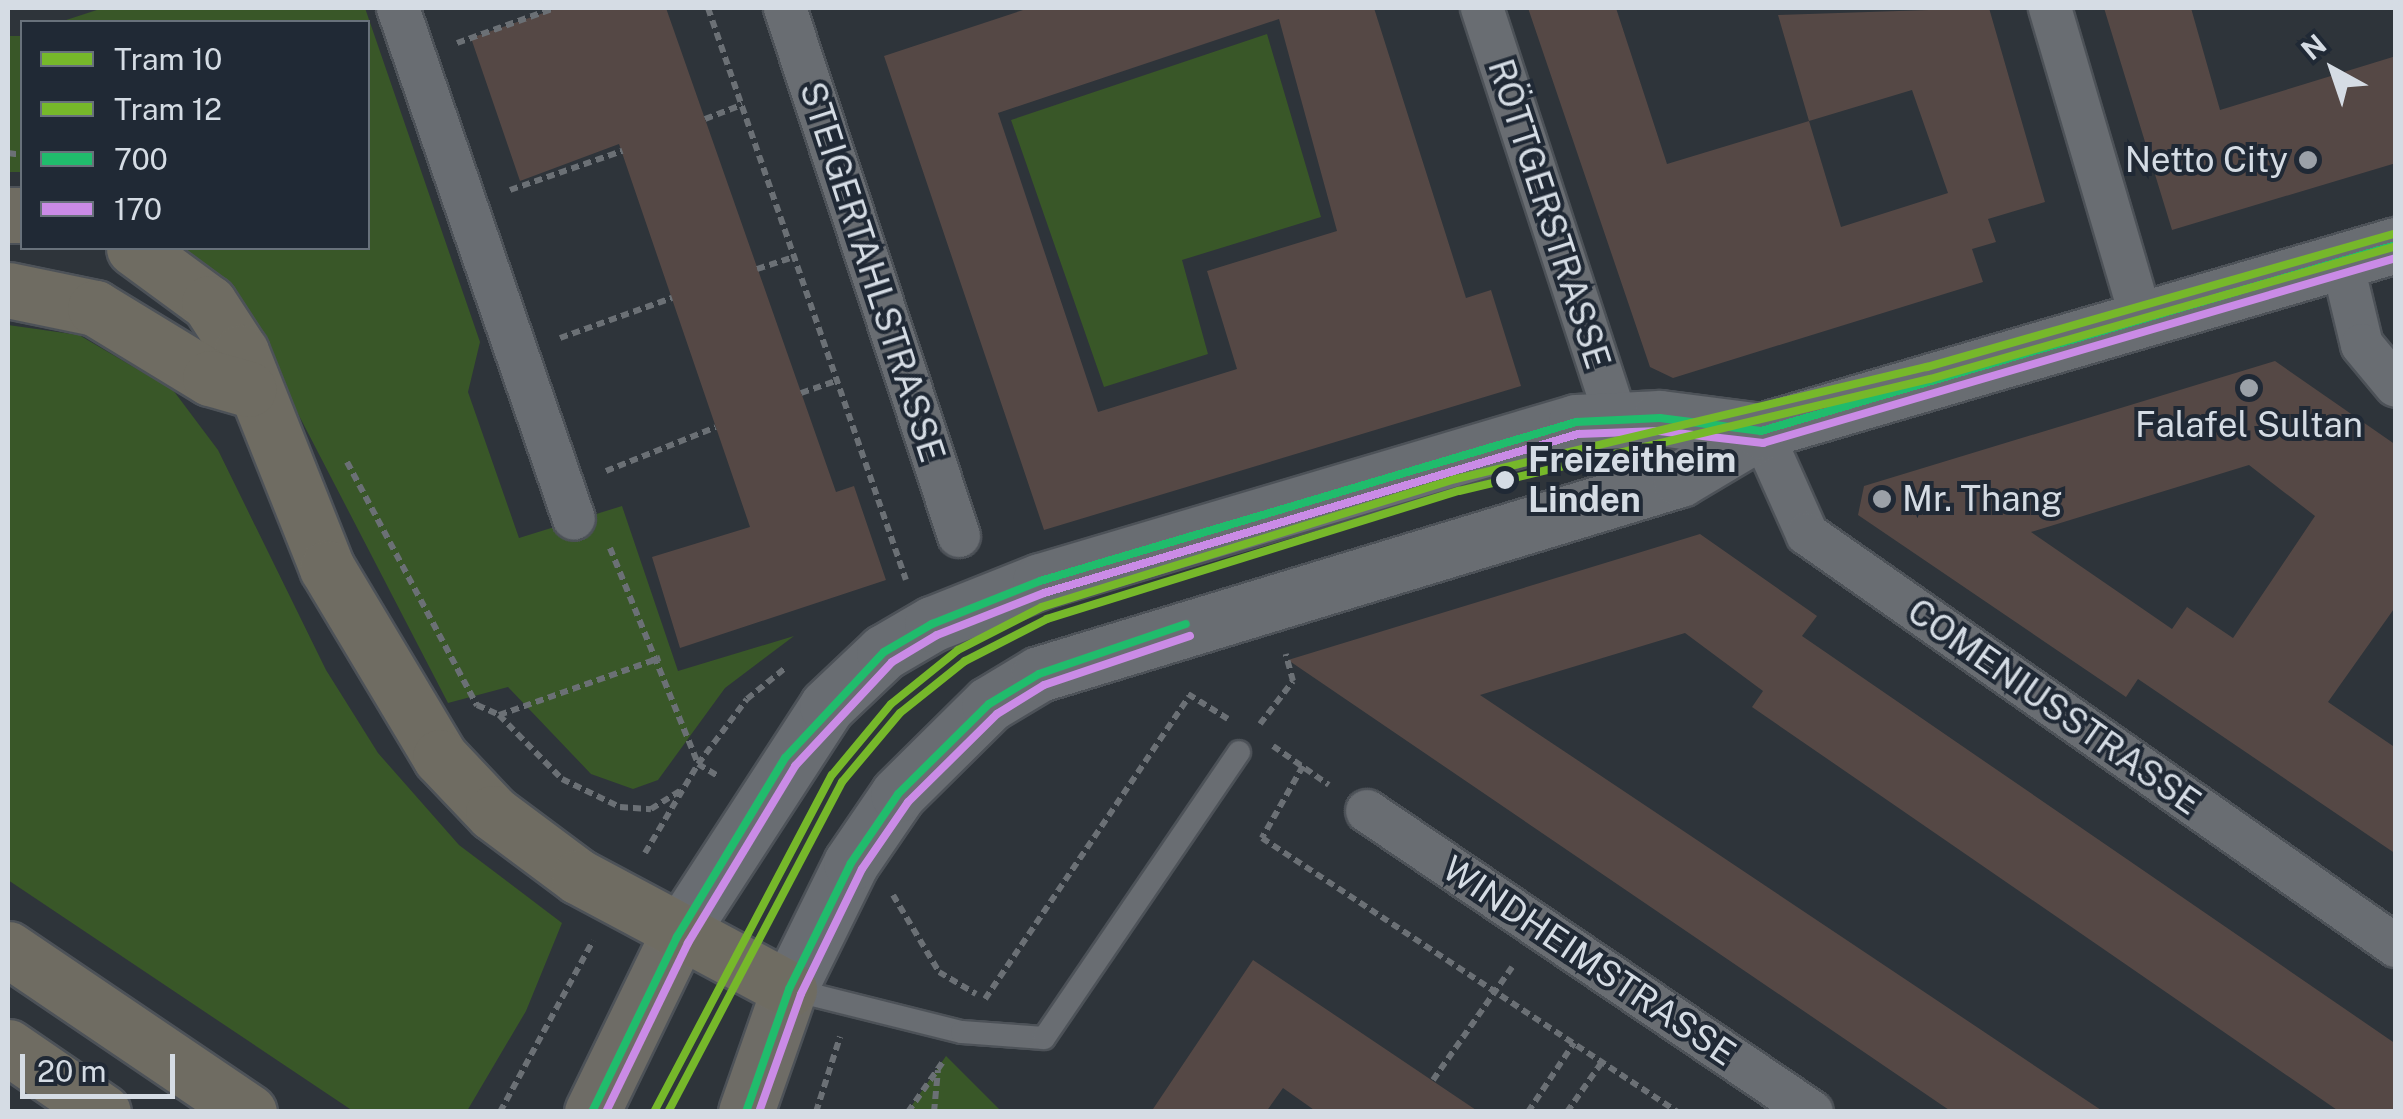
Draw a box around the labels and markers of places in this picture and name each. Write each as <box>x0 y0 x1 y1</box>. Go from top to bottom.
place label: Netto City <box>2124 139 2288 181</box>
marker: Netto City <box>2297 149 2319 171</box>
marker: Falafel Sultan <box>2238 377 2260 399</box>
place label: Falafel Sultan <box>2135 404 2363 446</box>
place label: Freizeitheim Linden <box>1528 439 1736 521</box>
marker: Freizeitheim Linden <box>1492 467 1518 493</box>
place label: Mr. Thang <box>1902 478 2063 520</box>
marker: Mr. Thang <box>1871 488 1893 510</box>

